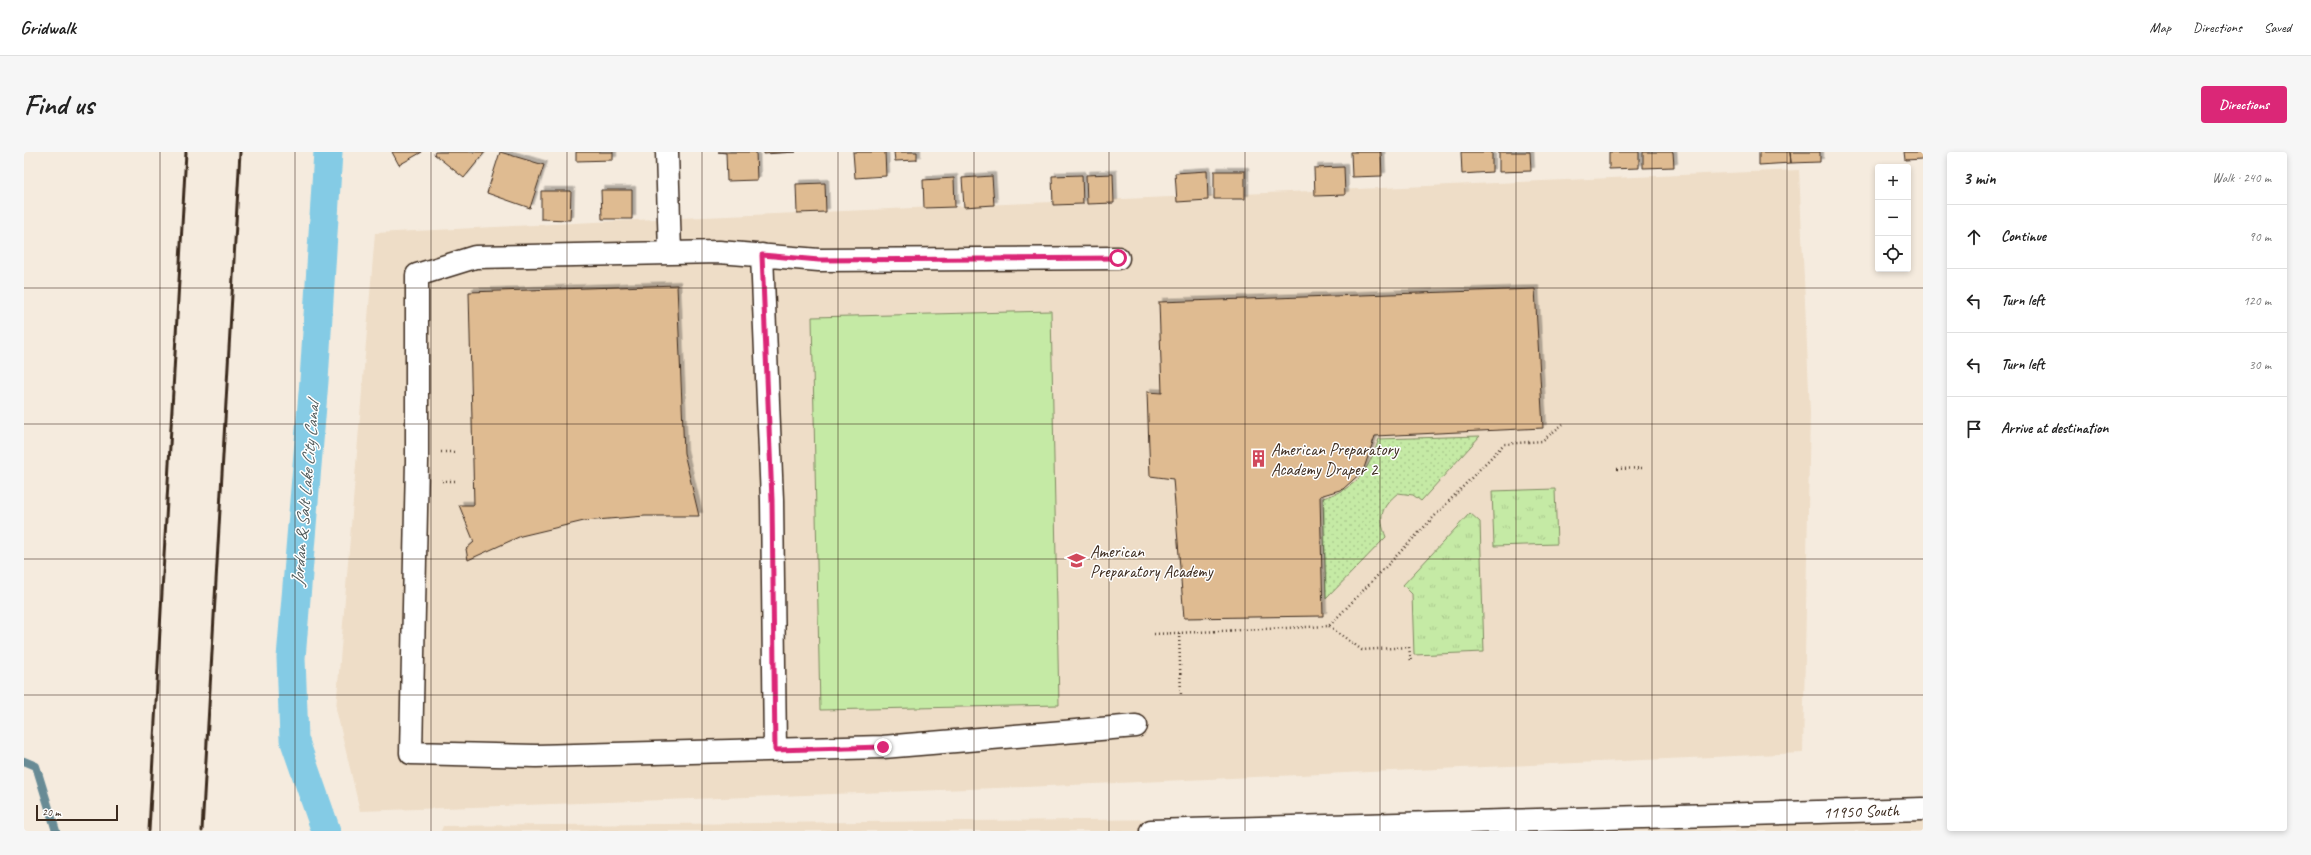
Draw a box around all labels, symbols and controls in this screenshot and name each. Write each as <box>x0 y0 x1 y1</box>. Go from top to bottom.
text: Gridwalk <box>20 16 76 40</box>
text: Map <box>2150 19 2171 36</box>
text: Directions <box>2193 19 2242 36</box>
text: Saved <box>2264 19 2291 36</box>
button: Directions <box>2201 86 2287 123</box>
text: Find us <box>24 87 94 122</box>
map controls <box>1875 164 1911 272</box>
button: + <box>1875 164 1911 200</box>
text: 3 min <box>1963 168 1996 189</box>
text: Walk · 240 m <box>2212 170 2271 186</box>
button: − <box>1875 200 1911 236</box>
icon: ahead <box>1963 226 1985 248</box>
text: Continue <box>2001 227 2046 246</box>
text: 90 m <box>2249 229 2271 245</box>
button: locate <box>1875 236 1911 272</box>
route start <box>1109 249 1127 267</box>
icon: left <box>1963 290 1985 312</box>
text: Turn left <box>2001 291 2044 310</box>
text: 120 m <box>2243 293 2271 309</box>
icon: left <box>1963 354 1985 376</box>
text: Turn left <box>2001 355 2044 374</box>
text: 30 m <box>2249 357 2271 373</box>
water label: Jordan & Salt Lake City Canal <box>286 396 324 588</box>
icon: arrive <box>1963 418 1985 440</box>
text: Arrive at destination <box>2001 419 2108 438</box>
place label: American Preparatory Academy Draper 2 <box>1271 439 1400 480</box>
building icon: American Preparatory Academy Draper 2 <box>1248 449 1268 469</box>
place label: American Preparatory Academy <box>1090 541 1214 582</box>
school or university icon: American Preparatory Academy <box>1067 551 1087 571</box>
route end <box>874 738 892 756</box>
street label: 11950 South <box>1823 800 1901 823</box>
scale bar <box>36 803 118 822</box>
text: 20 m <box>42 805 61 819</box>

